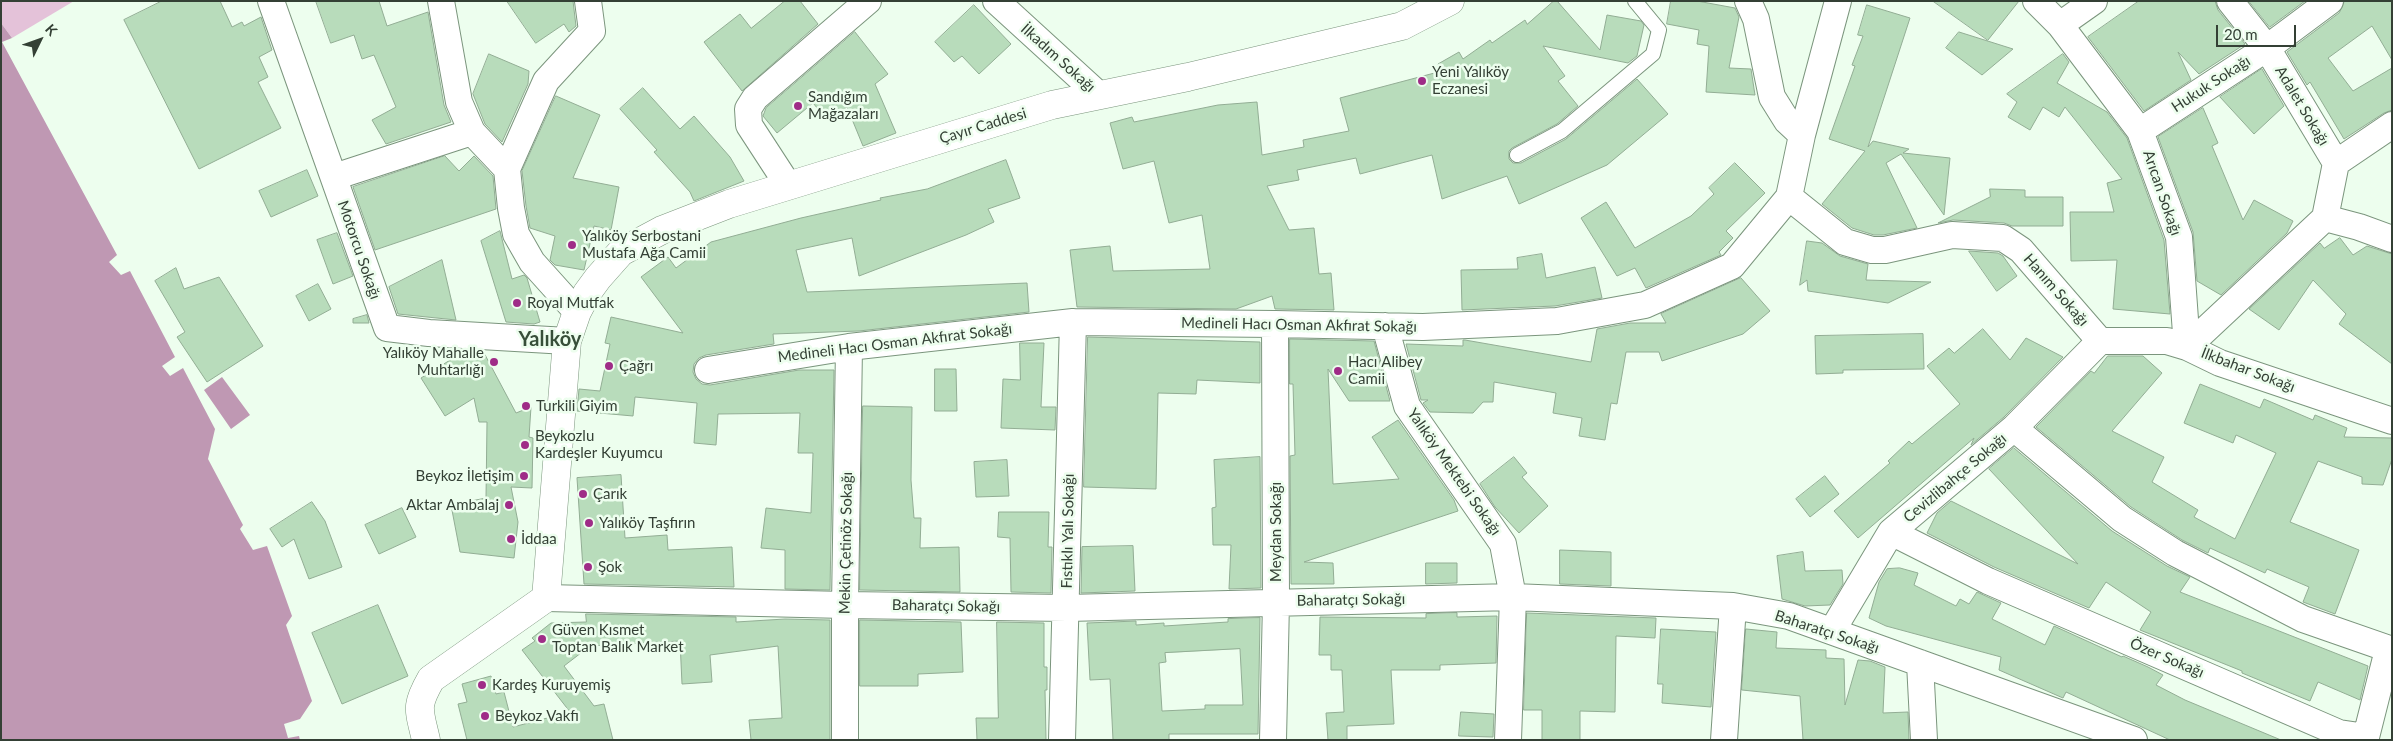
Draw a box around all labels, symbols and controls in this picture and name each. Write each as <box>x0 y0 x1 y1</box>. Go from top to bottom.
north arrow <box>15 15 65 65</box>
scale bar <box>2218 15 2298 47</box>
text: K <box>42 20 61 39</box>
street label: İlkadım Sokağı <box>1017 20 1099 96</box>
text: 20 m <box>2224 25 2258 43</box>
street label: Hukuk Sokağı <box>2168 52 2254 116</box>
place label: Yeni Yalıköy Eczanesi <box>1432 63 1509 98</box>
street label: Adalet Sokağı <box>2271 63 2333 149</box>
marker: Yeni Yalıköy Eczanesi <box>1416 75 1428 87</box>
place label: Sandığım Mağazaları <box>808 88 879 123</box>
marker: Sandığım Mağazaları <box>792 100 804 112</box>
street label: Çayır Caddesi <box>937 104 1029 148</box>
street label: Arıcan Sokağı <box>2139 148 2185 238</box>
street label: Motorcu Sokağı <box>334 198 384 302</box>
place label: Yalıköy Serbostani Mustafa Ağa Camii <box>582 227 706 262</box>
marker: Yalıköy Serbostani Mustafa Ağa Camii <box>566 239 578 251</box>
street label: Hanım Sokağı <box>2020 250 2092 330</box>
place label: Royal Mutfak <box>527 294 614 312</box>
marker: Royal Mutfak <box>511 297 523 309</box>
street label: Medineli Hacı Osman Akfırat Sokağı <box>1181 314 1417 336</box>
street label: Medineli Hacı Osman Akfırat Sokağı <box>777 320 1013 366</box>
district label: Yalıköy <box>519 328 581 352</box>
place label: Yalıköy Mahalle Muhtarlığı <box>383 344 484 379</box>
street label: İlkbahar Sokağı <box>2198 344 2298 396</box>
place label: Hacı Alibey Camii <box>1348 353 1422 388</box>
marker: Yalıköy Mahalle Muhtarlığı <box>488 356 500 368</box>
place label: Çağrı <box>619 357 653 375</box>
marker: Çağrı <box>603 360 615 372</box>
marker: Hacı Alibey Camii <box>1332 365 1344 377</box>
place label: Turkili Giyim <box>536 397 617 415</box>
marker: Turkili Giyim <box>520 400 532 412</box>
street label: Yalıköy Mektebi Sokağı <box>1403 405 1505 539</box>
place label: Beykozlu Kardeşler Kuyumcu <box>535 427 663 462</box>
street label: Cevizlibahçe Sokağı <box>1900 430 2010 526</box>
marker: Beykozlu Kardeşler Kuyumcu <box>519 439 531 451</box>
place label: Beykoz İletişim <box>416 467 514 485</box>
marker: Beykoz İletişim <box>518 470 530 482</box>
street label: Mekin Çetinöz Sokağı <box>836 472 856 614</box>
street label: Fıstıklı Yalı Sokağı <box>1058 473 1078 589</box>
street label: Meydan Sokağı <box>1267 482 1285 582</box>
place label: Çarık <box>593 485 627 503</box>
marker: Çarık <box>577 488 589 500</box>
place label: Aktar Ambalaj <box>406 496 499 514</box>
marker: Aktar Ambalaj <box>503 499 515 511</box>
place label: Yalıköy Taşfırın <box>599 514 695 532</box>
marker: Yalıköy Taşfırın <box>583 517 595 529</box>
place label: İddaa <box>521 530 557 548</box>
marker: İddaa <box>505 533 517 545</box>
place label: Şok <box>598 558 622 576</box>
marker: Şok <box>582 561 594 573</box>
street label: Baharatçı Sokağı <box>1297 590 1405 610</box>
street label: Baharatçı Sokağı <box>892 596 1000 616</box>
street label: Baharatçı Sokağı <box>1773 607 1881 657</box>
place label: Güven Kısmet Toptan Balık Market <box>552 621 684 656</box>
marker: Güven Kısmet Toptan Balık Market <box>536 633 548 645</box>
street label: Özer Sokağı <box>2127 634 2207 682</box>
place label: Kardeş Kuruyemiş <box>492 676 611 694</box>
marker: Kardeş Kuruyemiş <box>476 679 488 691</box>
place label: Beykoz Vakfı <box>495 707 579 725</box>
marker: Beykoz Vakfı <box>479 710 491 722</box>

